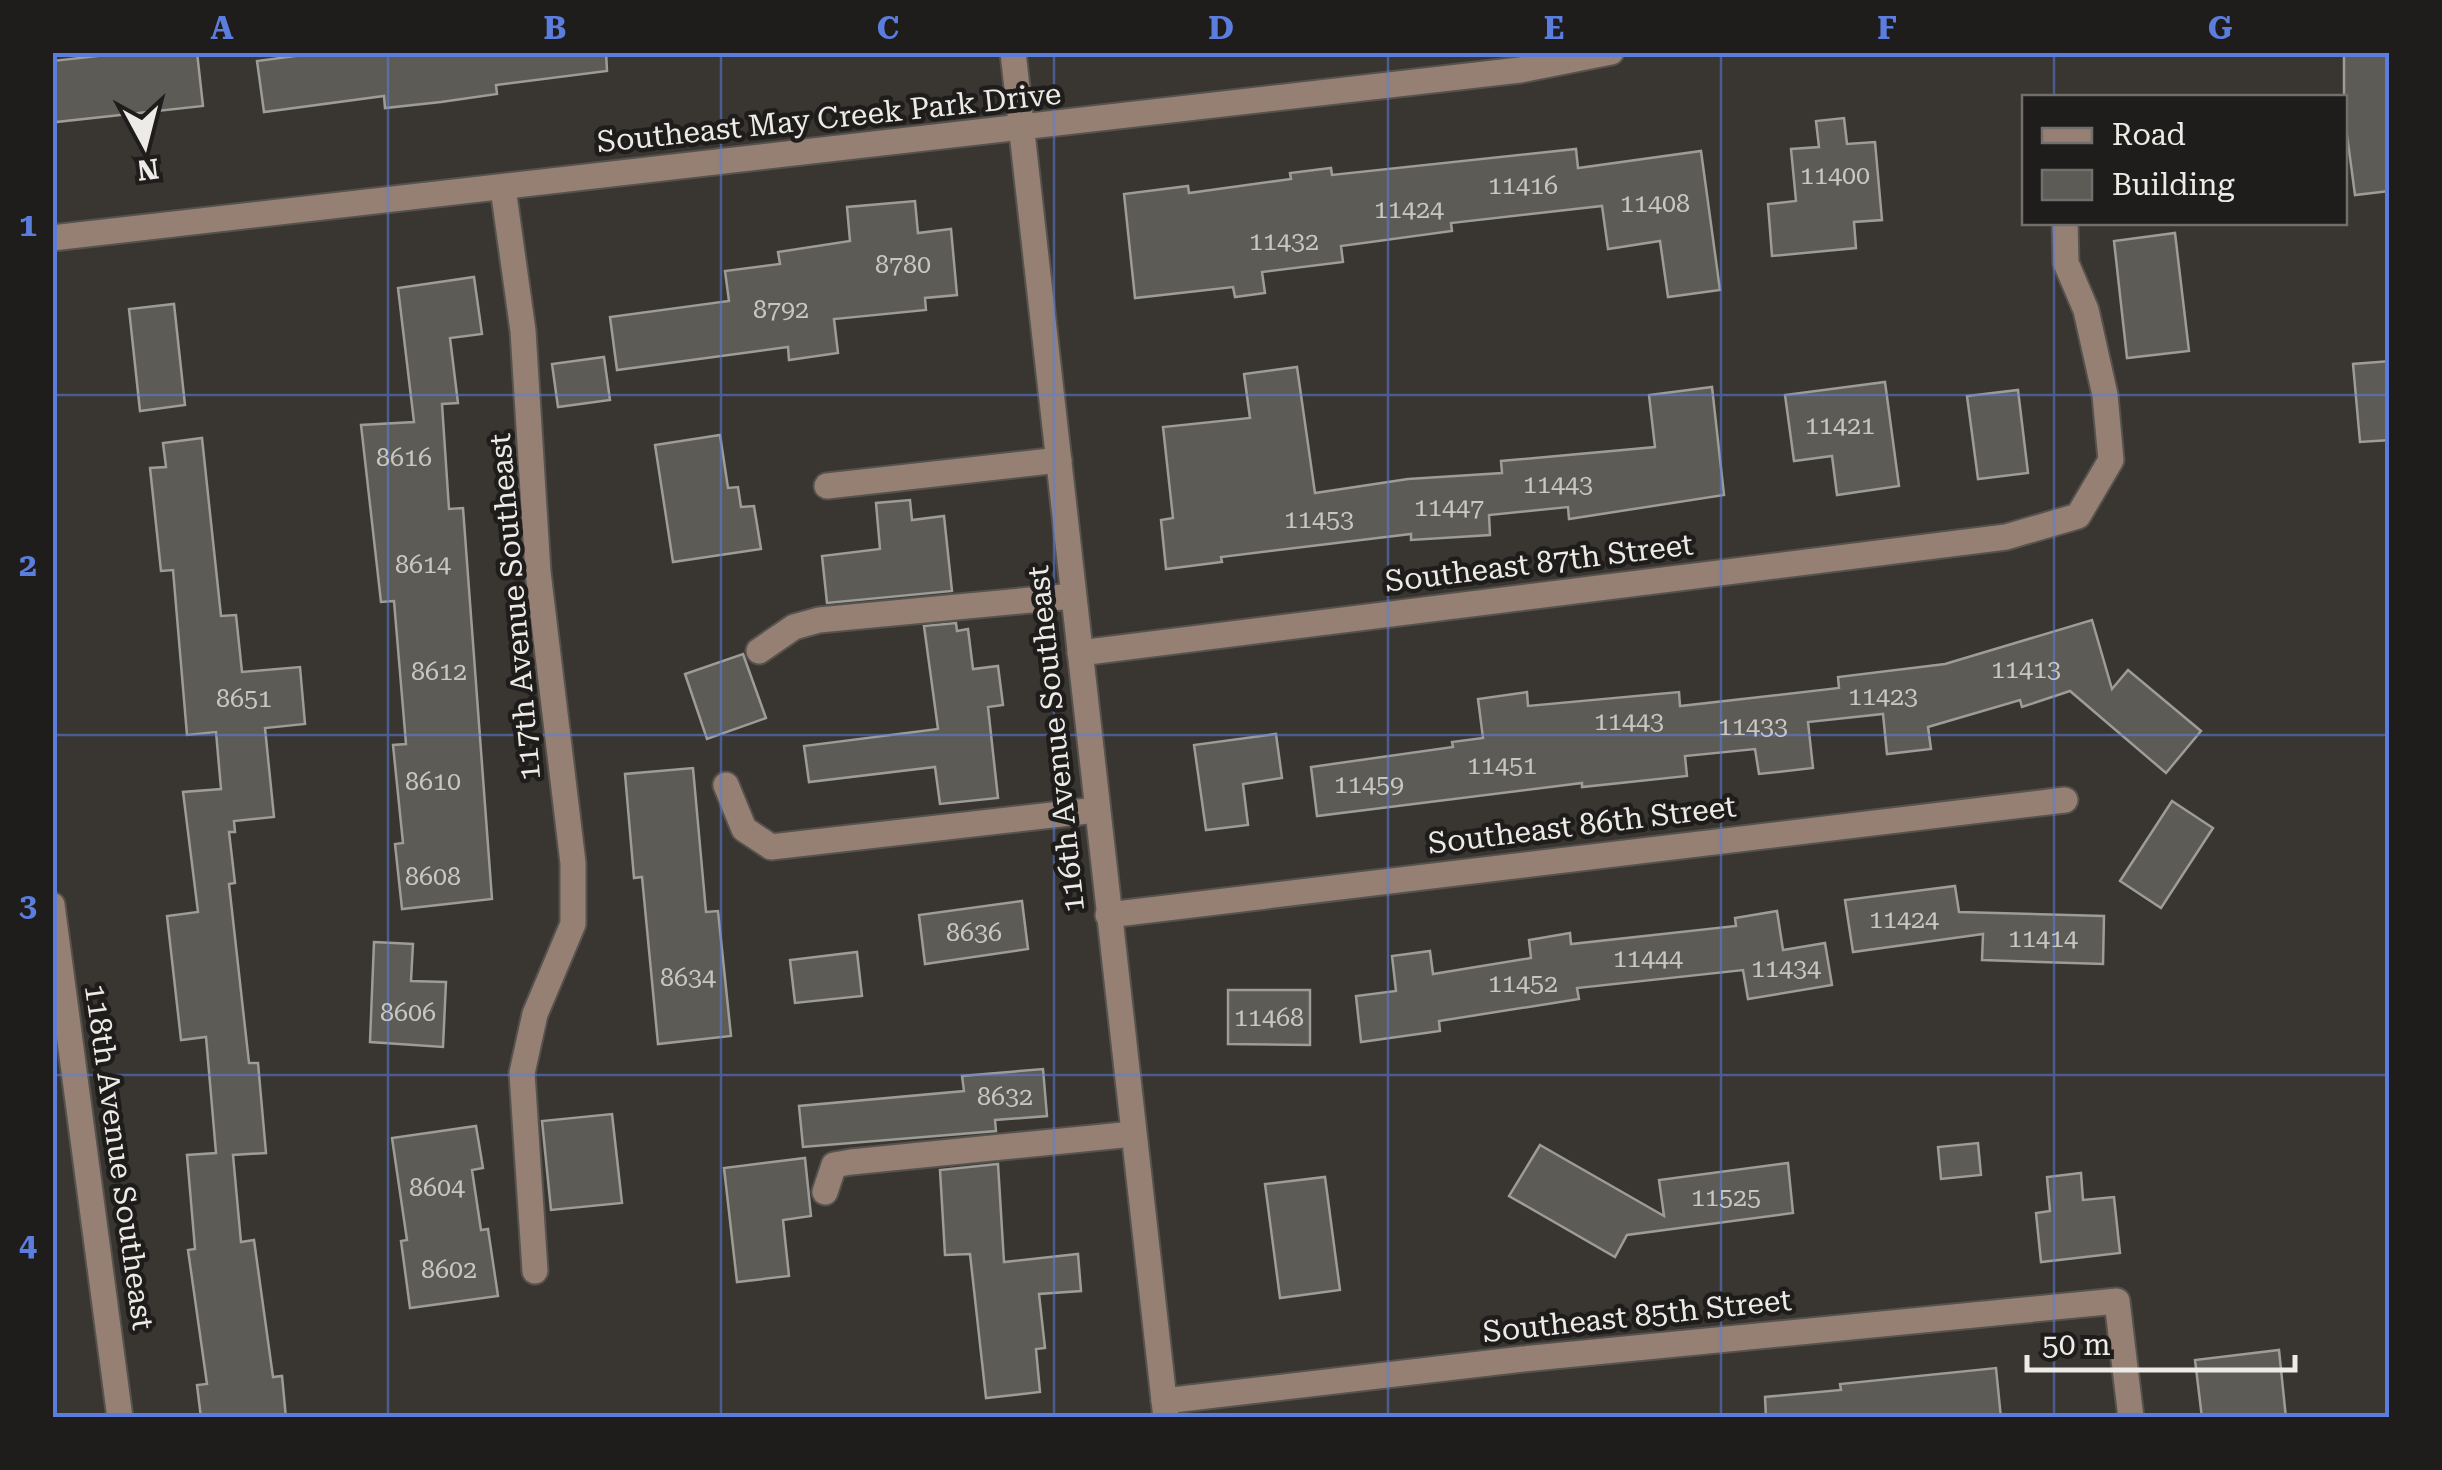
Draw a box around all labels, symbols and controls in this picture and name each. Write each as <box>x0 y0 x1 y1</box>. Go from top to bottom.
text: A <box>210 9 234 47</box>
text: B <box>543 9 567 47</box>
text: C <box>877 9 899 47</box>
text: D <box>1208 9 1234 47</box>
text: E <box>1544 9 1564 47</box>
text: F <box>1877 9 1897 47</box>
text: G <box>2208 9 2233 47</box>
street label: Southeast May Creek Park Drive <box>595 76 1063 159</box>
north arrow <box>95 95 195 195</box>
legend <box>2022 95 2347 225</box>
text: Road <box>2112 117 2186 152</box>
text: N <box>135 152 161 187</box>
house number: 11400 <box>1800 161 1870 190</box>
text: Building <box>2112 167 2235 202</box>
house number: 11416 <box>1488 171 1558 200</box>
house number: 11408 <box>1620 189 1690 218</box>
house number: 11424 <box>1374 195 1444 224</box>
text: 1 <box>19 206 37 244</box>
house number: 11432 <box>1249 227 1319 256</box>
house number: 8780 <box>875 250 931 279</box>
house number: 8792 <box>753 295 809 324</box>
house number: 11421 <box>1805 411 1875 440</box>
street label: 117th Avenue Southeast <box>482 432 547 782</box>
house number: 8616 <box>376 443 432 472</box>
house number: 11443 <box>1523 470 1593 499</box>
house number: 11447 <box>1414 493 1484 522</box>
house number: 11453 <box>1284 505 1354 534</box>
street label: Southeast 87th Street <box>1383 526 1695 599</box>
text: 2 <box>19 546 37 584</box>
house number: 8614 <box>395 550 451 579</box>
street label: 116th Avenue Southeast <box>1020 564 1091 914</box>
house number: 11413 <box>1991 655 2061 684</box>
house number: 8612 <box>411 657 467 686</box>
house number: 11423 <box>1848 682 1918 711</box>
house number: 8651 <box>216 684 272 713</box>
house number: 11443 <box>1594 707 1664 736</box>
house number: 11433 <box>1718 712 1788 741</box>
house number: 11451 <box>1467 751 1537 780</box>
house number: 8610 <box>405 767 461 796</box>
house number: 11459 <box>1334 770 1404 799</box>
street label: Southeast 86th Street <box>1426 788 1738 861</box>
house number: 8608 <box>405 862 461 891</box>
text: 3 <box>19 886 37 924</box>
house number: 11424 <box>1869 905 1939 934</box>
house number: 8636 <box>946 918 1002 947</box>
house number: 11414 <box>2008 924 2078 953</box>
house number: 11444 <box>1613 944 1683 973</box>
house number: 11434 <box>1751 954 1821 983</box>
house number: 8634 <box>660 963 716 992</box>
house number: 11452 <box>1488 969 1558 998</box>
street label: 118th Avenue Southeast <box>78 982 161 1332</box>
house number: 8606 <box>380 998 436 1027</box>
house number: 11468 <box>1234 1003 1304 1032</box>
house number: 8632 <box>977 1082 1033 1111</box>
house number: 8604 <box>409 1173 465 1202</box>
house number: 11525 <box>1691 1183 1761 1212</box>
text: 4 <box>19 1226 37 1264</box>
house number: 8602 <box>421 1255 477 1284</box>
street label: Southeast 85th Street <box>1481 1282 1793 1349</box>
scale bar <box>2027 1310 2294 1372</box>
text: 50 m <box>2042 1327 2111 1362</box>

